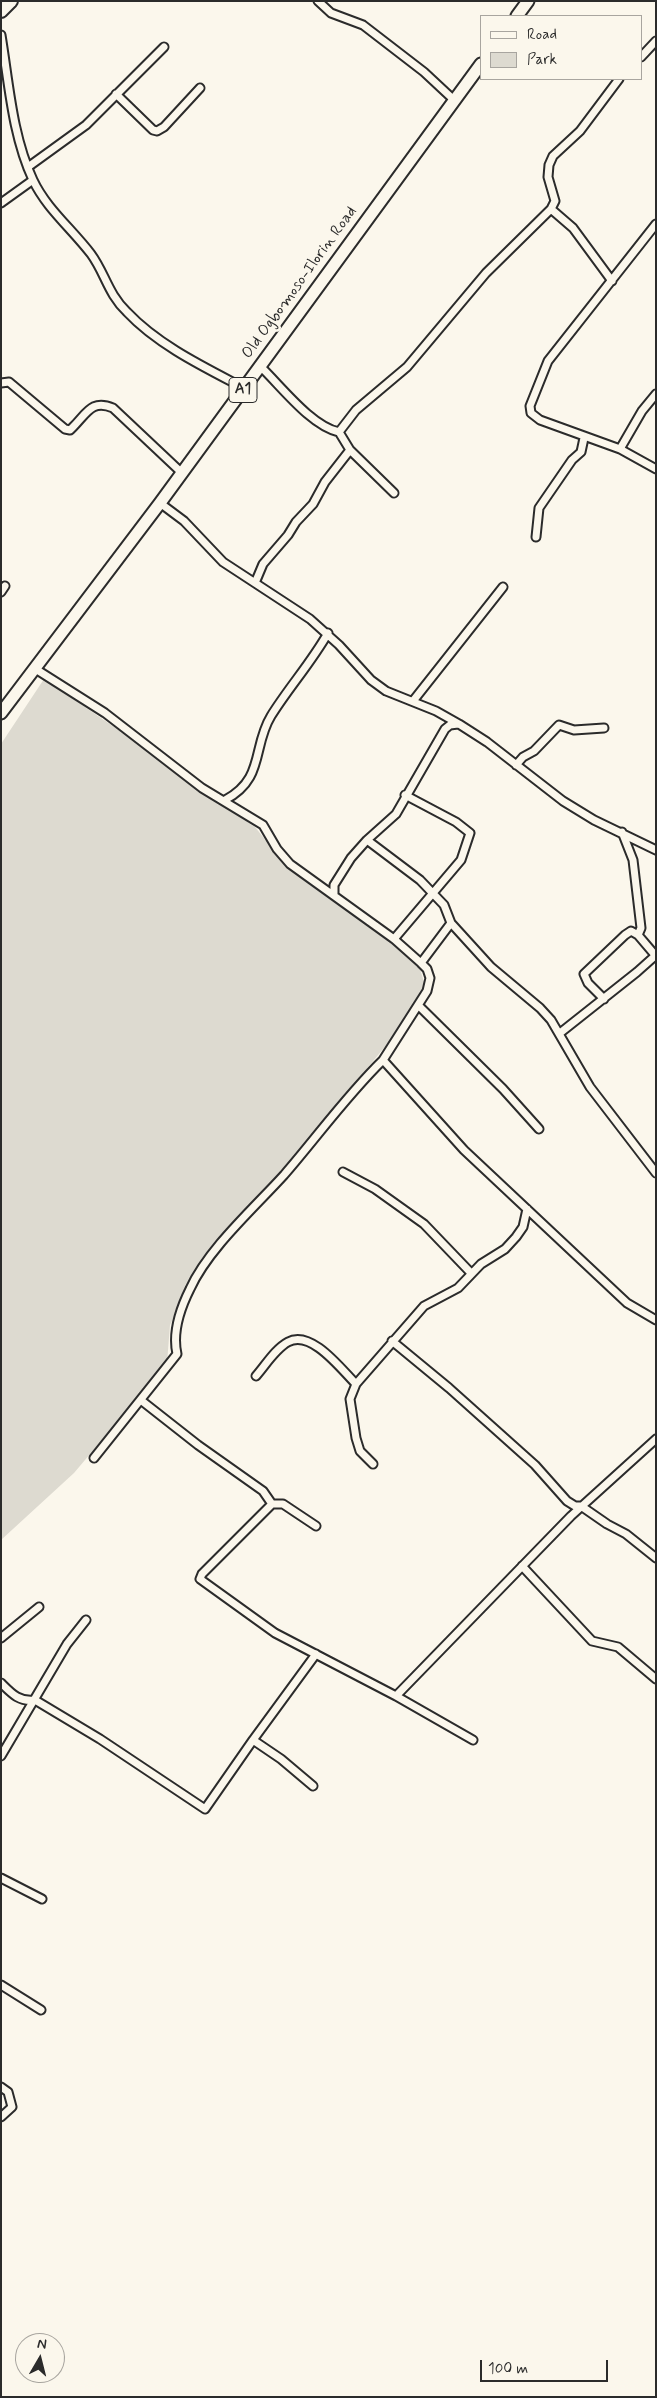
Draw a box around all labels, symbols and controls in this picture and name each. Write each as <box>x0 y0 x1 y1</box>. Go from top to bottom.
legend <box>480 15 642 80</box>
text: Road <box>527 25 557 45</box>
text: Park <box>527 50 557 70</box>
street label: Old Ogbomoso-Ilorin Road <box>238 203 362 363</box>
road number: A1 <box>229 378 257 402</box>
north arrow <box>15 2333 65 2383</box>
text: N <box>36 2335 48 2354</box>
scale bar <box>482 2350 610 2382</box>
text: 100 m <box>488 2359 528 2379</box>

